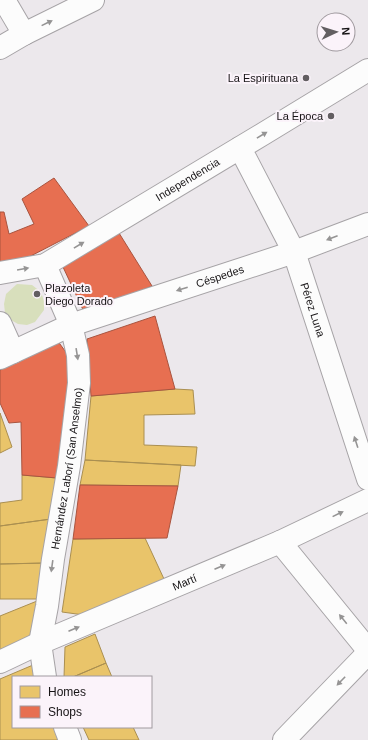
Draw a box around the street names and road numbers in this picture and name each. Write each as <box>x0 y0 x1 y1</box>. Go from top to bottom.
street label: Independencia <box>153 155 222 203</box>
street label: Céspedes <box>195 263 246 290</box>
street label: Pérez Luna <box>298 281 328 339</box>
street label: Hernández Laborí (San Anselmo) <box>49 387 84 550</box>
street label: Martí <box>171 572 198 593</box>

